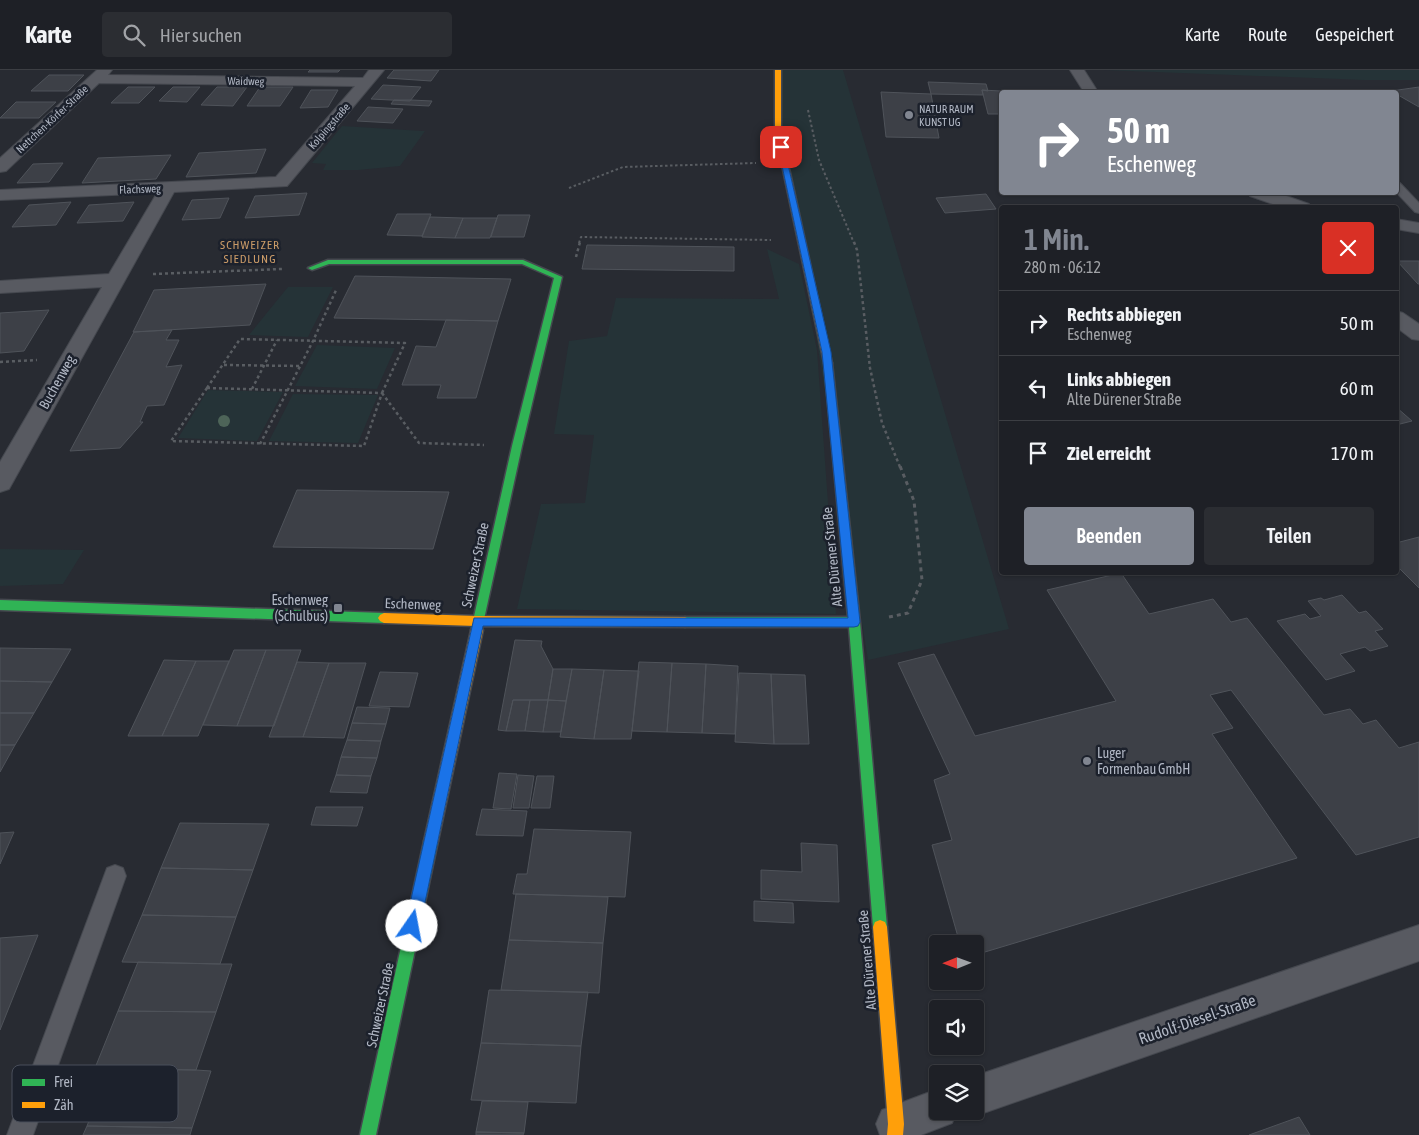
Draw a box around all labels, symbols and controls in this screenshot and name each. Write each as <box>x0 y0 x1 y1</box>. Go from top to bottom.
search box <box>102 12 452 57</box>
text: Karte <box>25 21 72 48</box>
icon: search <box>120 21 148 49</box>
text: Hier suchen <box>160 24 242 46</box>
text: Karte <box>1185 24 1220 45</box>
text: Route <box>1248 24 1287 45</box>
text: Gespeichert <box>1315 24 1394 45</box>
street label: Waidweg <box>228 75 265 87</box>
street label: Nettchen-Körfer-Straße <box>14 83 90 155</box>
street label: Kolpingstraße <box>306 101 352 151</box>
place label: NATUR RAUM KUNST UG <box>919 103 974 128</box>
marker: NATUR RAUM KUNST UG <box>903 109 915 121</box>
icon: right <box>1024 110 1089 175</box>
text: 50 m <box>1107 110 1170 150</box>
pin <box>760 126 802 168</box>
icon: arrive <box>767 133 795 161</box>
text: Eschenweg <box>1107 151 1196 177</box>
street label: Flachsweg <box>119 182 161 196</box>
text: 1 Min. <box>1024 222 1089 256</box>
button: close <box>1322 222 1374 274</box>
district label: SCHWEIZER SIEDLUNG <box>220 238 280 266</box>
text: 280 m · 06:12 <box>1024 258 1101 276</box>
text: Rechts abbiegen <box>1067 303 1182 325</box>
icon: right <box>1024 309 1052 337</box>
text: 50 m <box>1340 312 1374 334</box>
text: Eschenweg <box>1067 325 1132 343</box>
street label: Buchenweg <box>36 352 78 412</box>
text: Links abbiegen <box>1067 368 1171 390</box>
icon: left <box>1024 374 1052 402</box>
text: 60 m <box>1340 377 1374 399</box>
text: Alte Dürener Straße <box>1067 390 1182 408</box>
icon: arrive <box>1024 439 1052 467</box>
text: Ziel erreicht <box>1067 442 1151 464</box>
text: 170 m <box>1331 442 1374 464</box>
street label: Alte Dürener Straße <box>819 506 845 608</box>
button: Beenden <box>1024 507 1194 565</box>
button: Teilen <box>1204 507 1374 565</box>
street label: Schweizer Straße <box>458 521 492 609</box>
place label: Eschenweg (Schulbus) <box>271 592 328 624</box>
street label: Eschenweg <box>384 595 442 613</box>
marker: Eschenweg (Schulbus) <box>332 602 344 614</box>
place label: Luger Formenbau GmbH <box>1097 745 1190 777</box>
marker: Luger Formenbau GmbH <box>1081 755 1093 767</box>
position arrow <box>385 899 437 951</box>
street label: Alte Dürener Straße <box>855 909 879 1011</box>
north arrow <box>929 935 984 990</box>
map controls <box>929 935 984 1120</box>
street label: Schweizer Straße <box>363 961 397 1049</box>
street label: Rudolf-Diesel-Straße <box>1136 991 1258 1047</box>
button: sound <box>929 1000 984 1055</box>
legend <box>12 1065 178 1122</box>
button: layers <box>929 1065 984 1120</box>
text: Frei <box>54 1074 73 1090</box>
text: Zäh <box>54 1097 74 1113</box>

